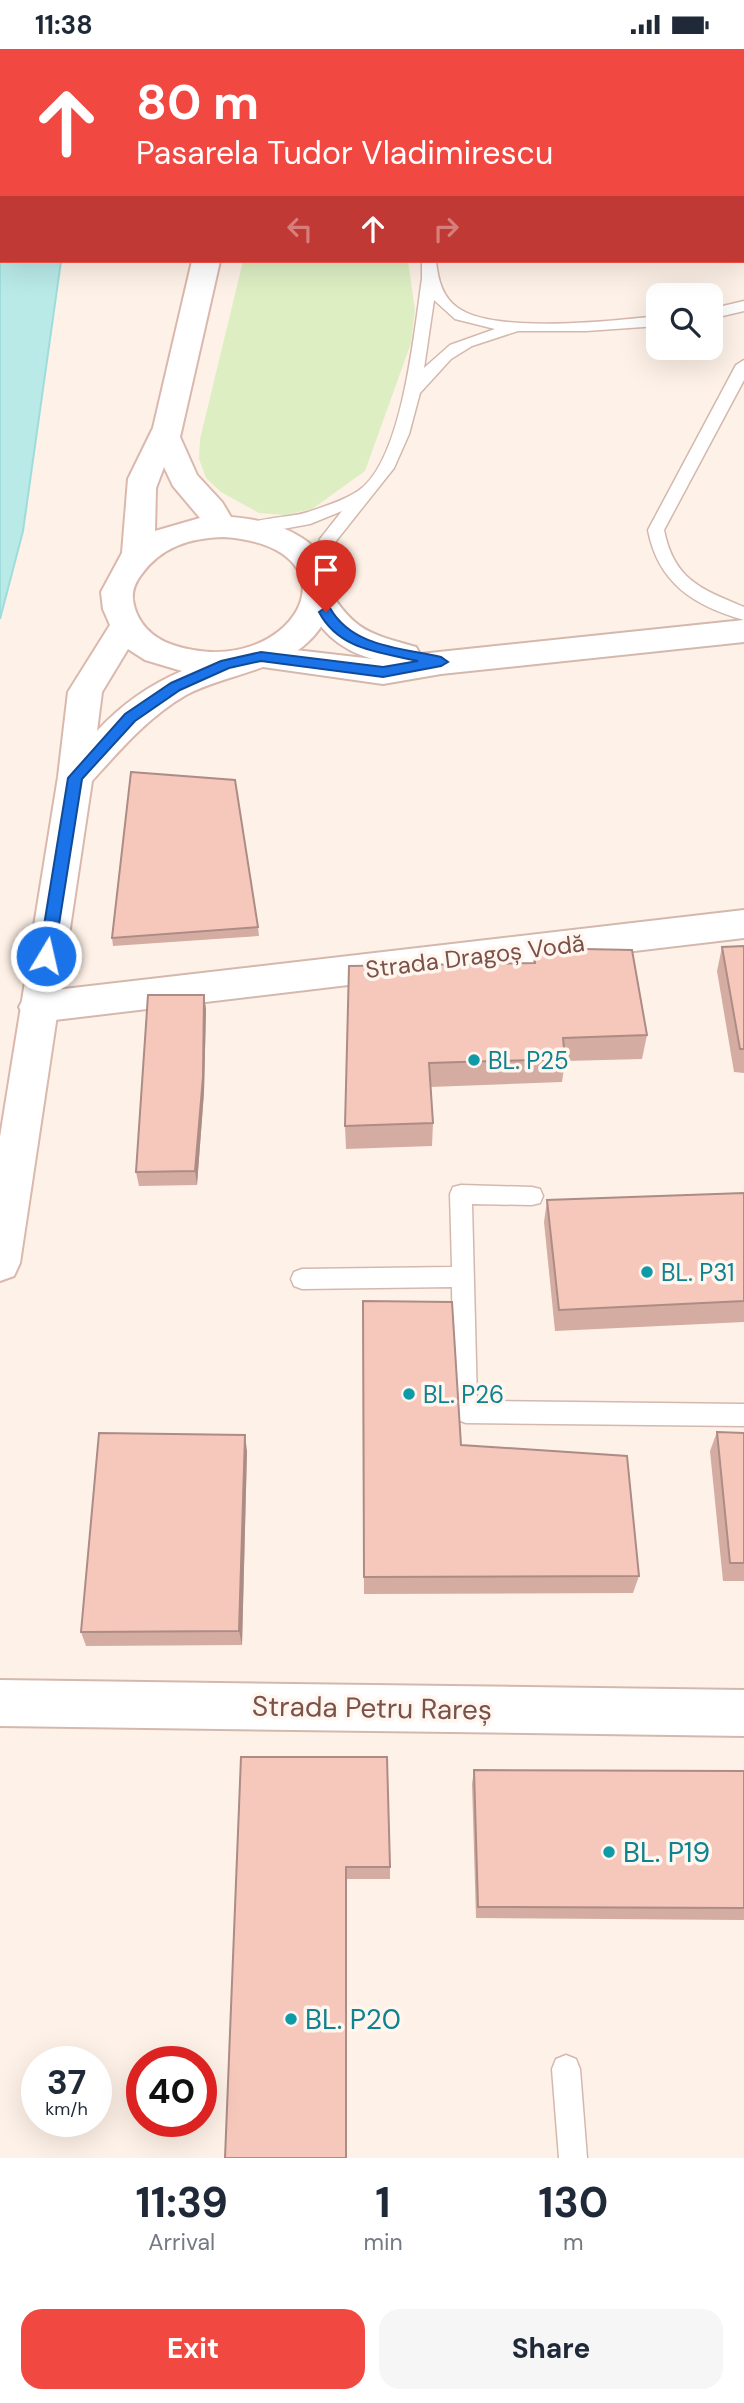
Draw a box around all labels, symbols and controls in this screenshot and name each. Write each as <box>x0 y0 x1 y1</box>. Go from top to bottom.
text: 11:38 <box>35 8 93 42</box>
text: 80 m <box>136 70 259 134</box>
icon: ahead <box>21 77 112 168</box>
text: Pasarela Tudor Vladimirescu <box>136 132 553 174</box>
icon: left <box>281 210 319 248</box>
icon: ahead <box>354 210 392 248</box>
icon: right <box>427 210 465 248</box>
map controls <box>646 283 723 360</box>
button: search <box>646 283 723 360</box>
pin <box>296 540 356 612</box>
icon: arrive <box>307 551 345 589</box>
position arrow <box>9 919 83 993</box>
street label: Strada Dragoș Vodă <box>364 927 586 985</box>
place label: BL. P25 <box>488 1045 569 1076</box>
marker: BL. P25 <box>466 1052 482 1068</box>
place label: BL. P31 <box>661 1257 734 1288</box>
marker: BL. P31 <box>639 1264 655 1280</box>
place label: BL. P26 <box>423 1379 504 1410</box>
marker: BL. P26 <box>401 1386 417 1402</box>
street label: Strada Petru Rareș <box>252 1687 492 1729</box>
place label: BL. P19 <box>623 1834 710 1871</box>
marker: BL. P19 <box>601 1844 617 1860</box>
place label: BL. P20 <box>305 2001 401 2038</box>
marker: BL. P20 <box>283 2011 299 2027</box>
speed limit sign: 40 <box>126 2046 217 2137</box>
text: 37 <box>47 2059 86 2105</box>
text: km/h <box>45 2097 88 2121</box>
text: 11:39 <box>136 2175 228 2230</box>
text: 1 <box>375 2175 391 2230</box>
text: 130 <box>538 2175 608 2230</box>
text: Arrival <box>148 2227 215 2257</box>
text: min <box>363 2227 403 2257</box>
text: m <box>563 2227 584 2257</box>
button: Exit <box>21 2309 365 2389</box>
button: Share <box>379 2309 723 2389</box>

